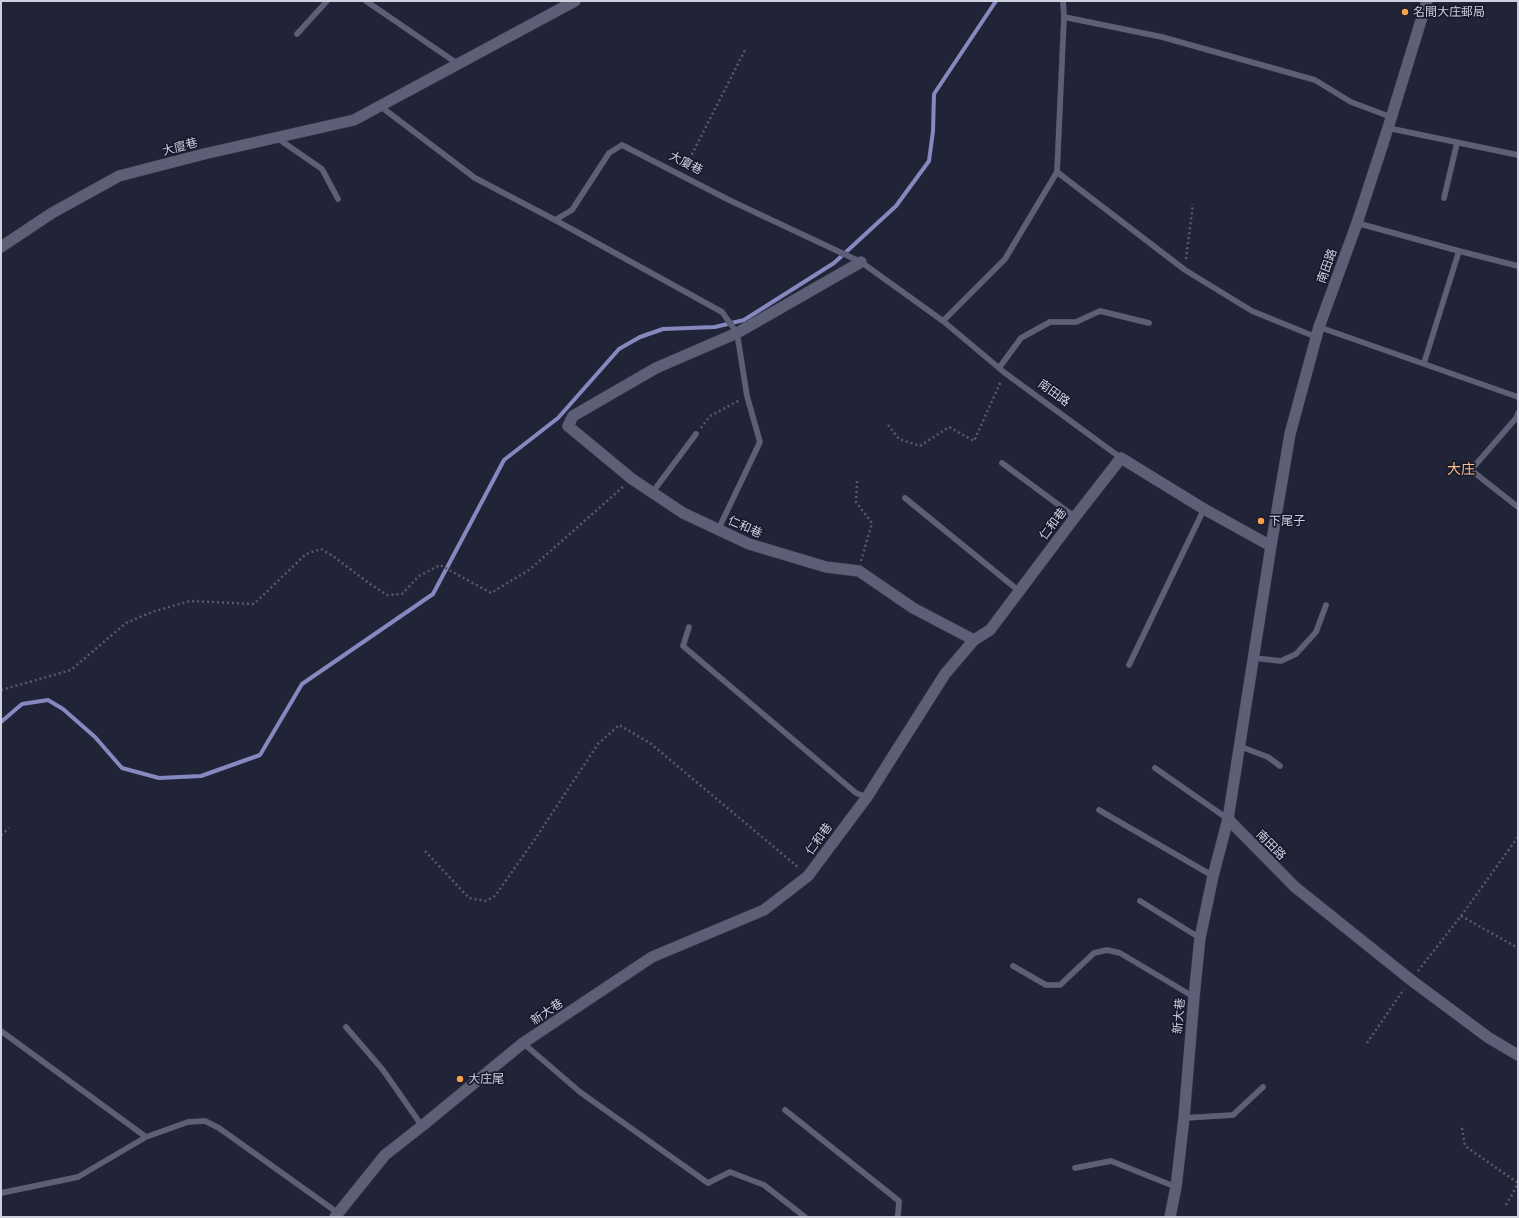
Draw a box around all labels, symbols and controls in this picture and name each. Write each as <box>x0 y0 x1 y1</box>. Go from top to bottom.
place label: 名間大庄郵局 <box>1413 5 1485 19</box>
marker: 名間大庄郵局 <box>1400 7 1410 17</box>
street label: 大廈巷 <box>161 135 199 159</box>
street label: 大廈巷 <box>667 148 705 178</box>
street label: 南田路 <box>1314 247 1340 285</box>
street label: 南田路 <box>1035 377 1073 409</box>
district label: 大庄 <box>1447 462 1475 478</box>
street label: 仁和巷 <box>1036 505 1070 543</box>
street label: 仁和巷 <box>726 513 764 541</box>
place label: 下尾子 <box>1269 514 1305 528</box>
marker: 下尾子 <box>1256 516 1266 526</box>
street label: 仁和巷 <box>803 820 835 858</box>
street label: 南田路 <box>1253 827 1289 863</box>
street label: 新大巷 <box>528 996 566 1028</box>
street label: 新大巷 <box>1170 997 1188 1035</box>
place label: 大庄尾 <box>468 1072 504 1086</box>
marker: 大庄尾 <box>455 1074 465 1084</box>

